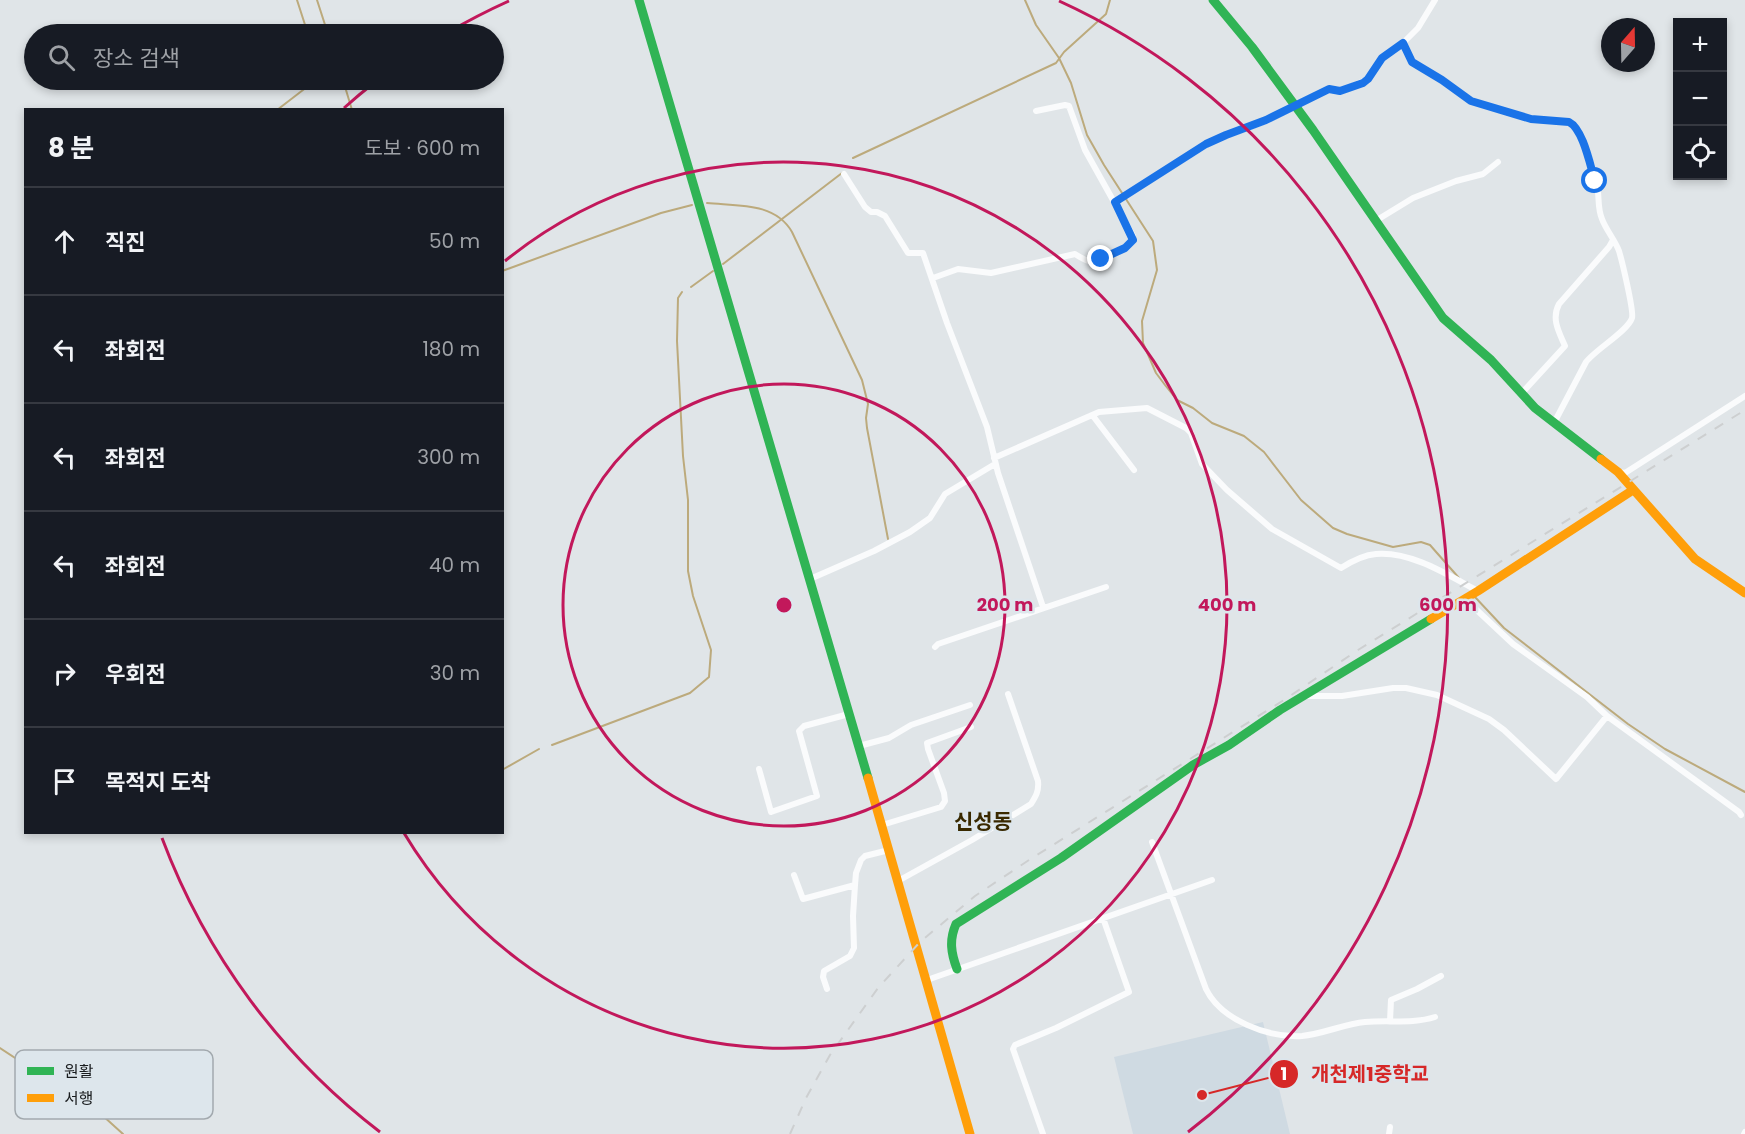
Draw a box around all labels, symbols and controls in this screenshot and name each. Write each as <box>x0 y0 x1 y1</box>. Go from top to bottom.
north arrow <box>1601 18 1655 72</box>
map controls <box>1673 18 1727 180</box>
button: + <box>1673 18 1727 72</box>
search box <box>24 24 504 90</box>
icon: search <box>45 41 78 74</box>
text: 장소 검색 <box>93 43 180 74</box>
button: − <box>1673 72 1727 126</box>
button: locate <box>1673 126 1727 180</box>
text: 8 분 <box>48 130 94 166</box>
text: 도보 · 600 m <box>365 134 480 162</box>
route start <box>1581 167 1607 193</box>
icon: ahead <box>48 225 81 258</box>
text: 직진 <box>105 227 145 258</box>
text: 50 m <box>429 227 480 255</box>
route end <box>1087 245 1113 271</box>
icon: left <box>48 333 81 366</box>
text: 좌회전 <box>105 335 166 366</box>
text: 180 m <box>422 335 480 363</box>
icon: left <box>48 441 81 474</box>
text: 좌회전 <box>105 443 166 474</box>
text: 300 m <box>417 443 480 471</box>
icon: left <box>48 549 81 582</box>
text: 좌회전 <box>105 551 166 582</box>
text: 40 m <box>429 551 480 579</box>
text: 200 m <box>977 592 1033 617</box>
text: 400 m <box>1198 592 1256 617</box>
text: 600 m <box>1419 592 1477 617</box>
centre of rings <box>774 595 794 615</box>
icon: right <box>48 657 81 690</box>
text: 우회전 <box>105 659 166 690</box>
text: 30 m <box>430 659 480 687</box>
icon: arrive <box>48 765 81 798</box>
text: 목적지 도착 <box>105 767 211 798</box>
district label: 신성동 <box>954 807 1012 836</box>
legend <box>15 1050 213 1119</box>
callout: 개천제1중학교 <box>1269 1055 1441 1093</box>
text: 원활 <box>64 1060 94 1083</box>
text: 개천제1중학교 <box>1311 1060 1429 1088</box>
text: 1 <box>1281 1061 1287 1086</box>
text: 서행 <box>64 1087 93 1110</box>

